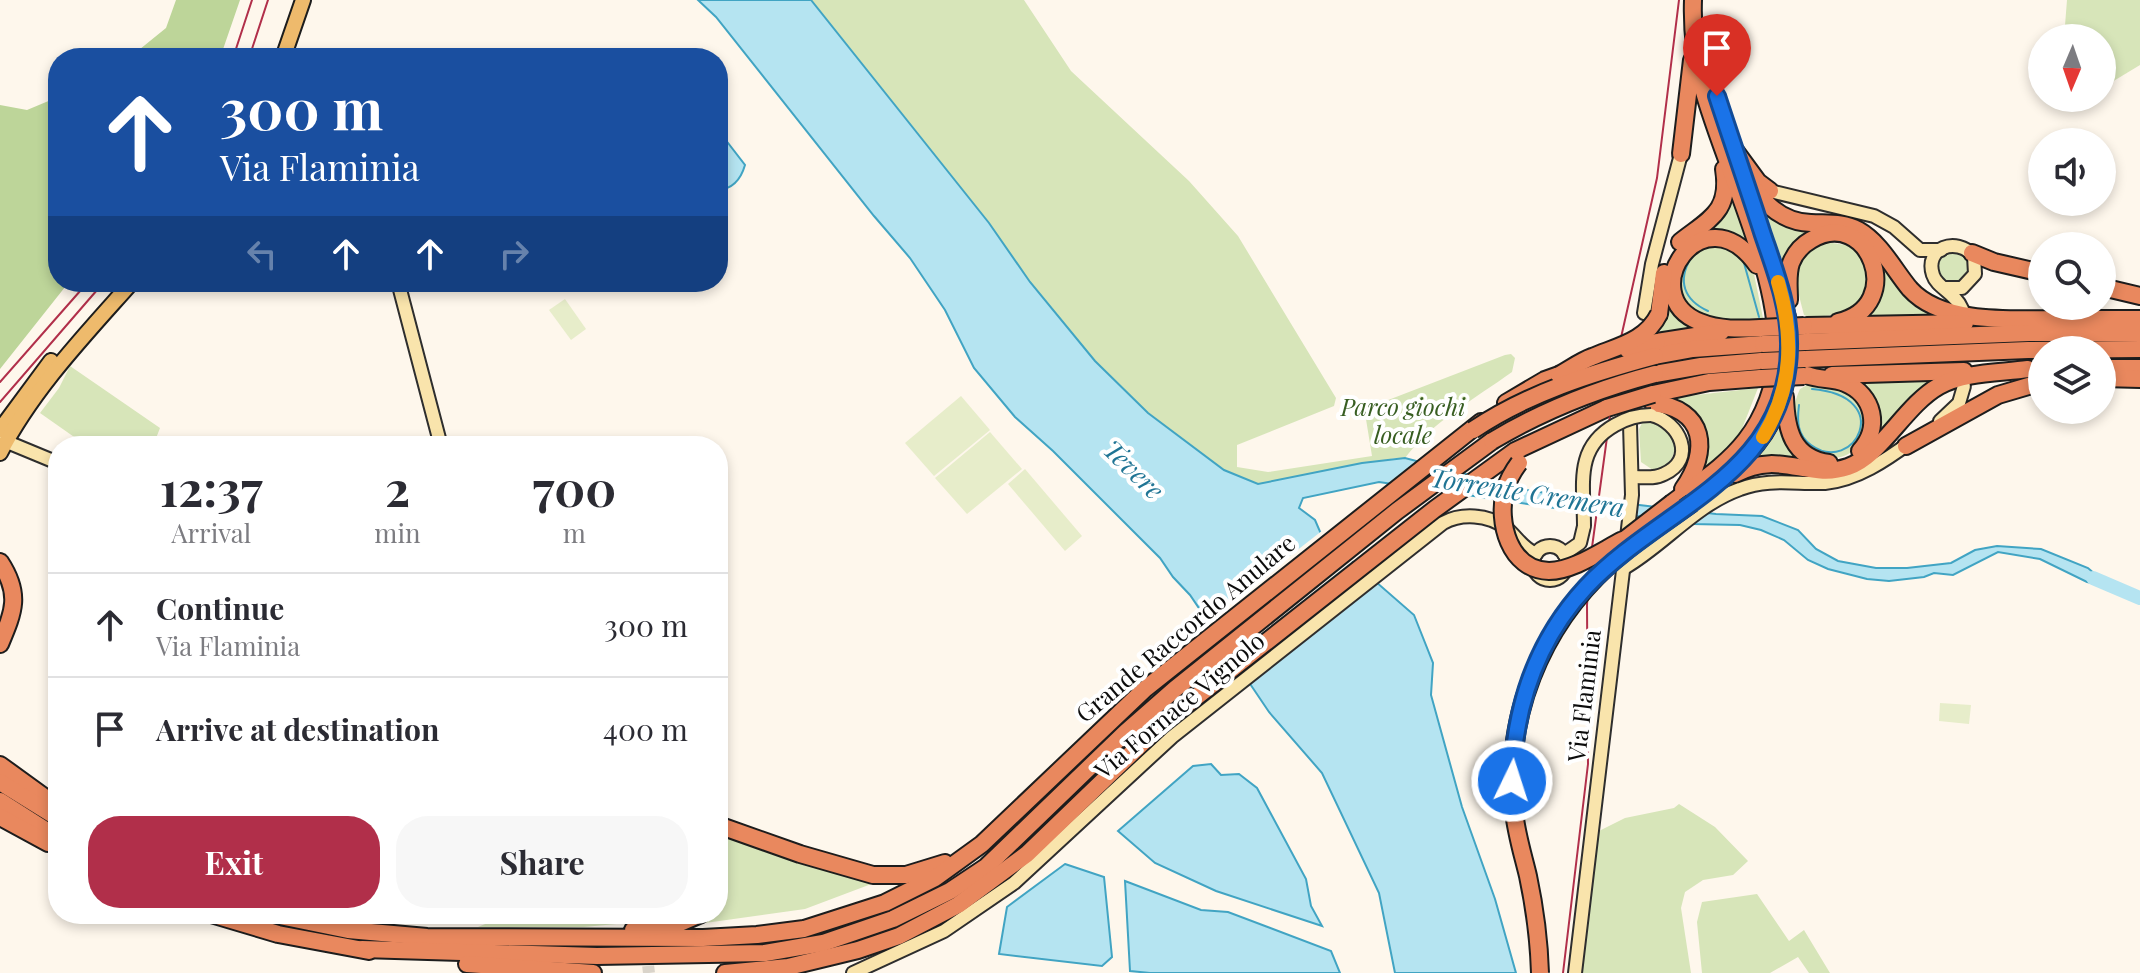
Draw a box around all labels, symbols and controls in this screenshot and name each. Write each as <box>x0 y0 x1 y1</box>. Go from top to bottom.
pin <box>1683 14.0 1751 96</box>
north arrow <box>2028 24 2116 112</box>
map controls <box>2028 24 2116 424</box>
icon: arrive <box>1695 26 1739 70</box>
text: 300 m <box>220 70 383 145</box>
icon: ahead <box>88 80 192 184</box>
button: sound <box>2028 128 2116 216</box>
text: Via Flaminia <box>220 142 420 190</box>
icon: left <box>240 232 284 276</box>
icon: ahead <box>324 232 368 276</box>
icon: ahead <box>408 232 452 276</box>
icon: right <box>492 232 536 276</box>
button: search <box>2028 232 2116 320</box>
button: layers <box>2028 336 2116 424</box>
park label: Parco giochi locale <box>1340 390 1466 450</box>
water label: Tevere <box>1096 431 1172 506</box>
text: 12:37 <box>160 455 263 519</box>
text: 2 <box>385 455 410 519</box>
text: 700 <box>532 455 616 519</box>
water label: Torrente Cremera <box>1427 459 1627 524</box>
text: Arrival <box>171 515 251 550</box>
text: min <box>374 515 421 550</box>
text: m <box>563 515 586 550</box>
street label: Grande Raccordo Anulare <box>1068 526 1301 729</box>
text: Continue <box>156 588 284 628</box>
icon: ahead <box>88 603 132 647</box>
text: 300 m <box>604 605 688 645</box>
street label: Via Fornace Vignolo <box>1086 624 1270 786</box>
text: Via Flaminia <box>156 628 300 663</box>
street label: Via Flaminia <box>1559 628 1607 765</box>
icon: arrive <box>88 707 132 751</box>
text: Arrive at destination <box>156 709 439 749</box>
text: 400 m <box>603 709 688 749</box>
position arrow <box>1470 739 1554 823</box>
button: Exit <box>88 816 380 908</box>
button: Share <box>396 816 688 908</box>

